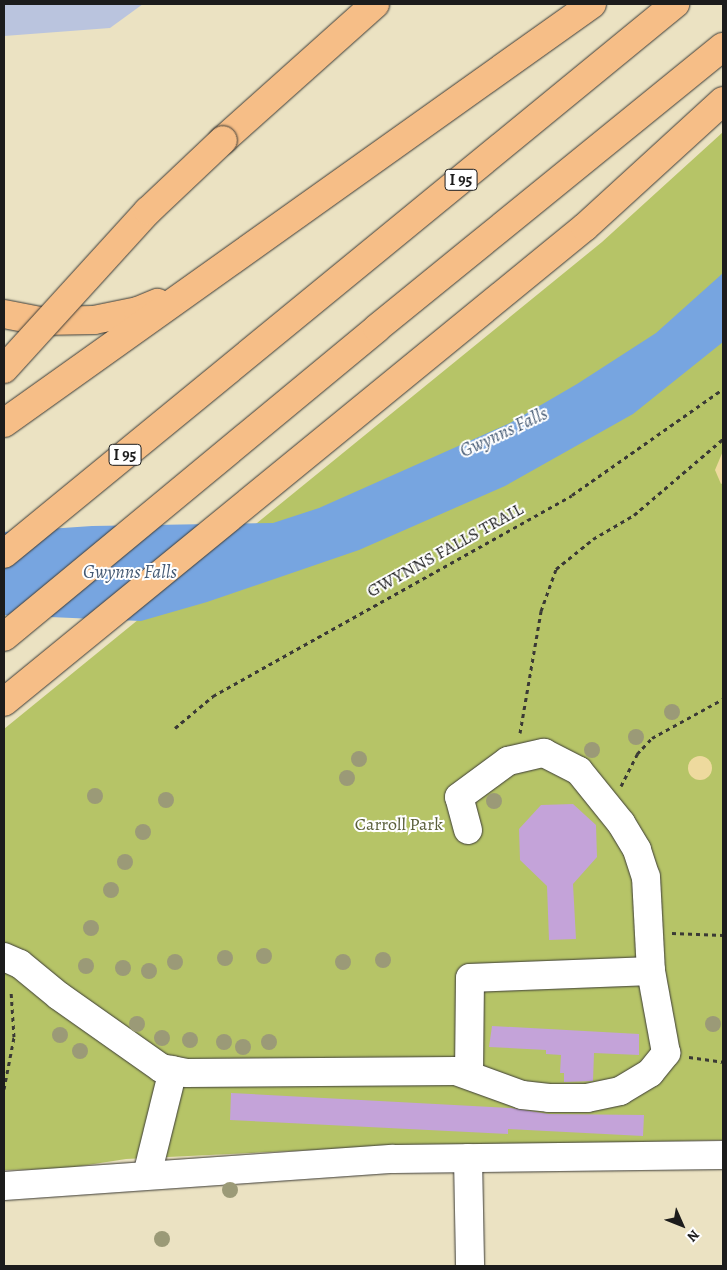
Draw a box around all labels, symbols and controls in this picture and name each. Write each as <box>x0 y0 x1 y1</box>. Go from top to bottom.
road number: I 95 <box>444 166 478 194</box>
water label: Gwynns Falls <box>457 403 551 463</box>
road number: I 95 <box>108 442 142 468</box>
street label: GWYNNS FALLS TRAIL <box>363 498 527 602</box>
water label: Gwynns Falls <box>83 562 177 584</box>
park label: Carroll Park <box>355 813 443 835</box>
north arrow <box>657 1200 707 1250</box>
text: N <box>683 1225 704 1246</box>

